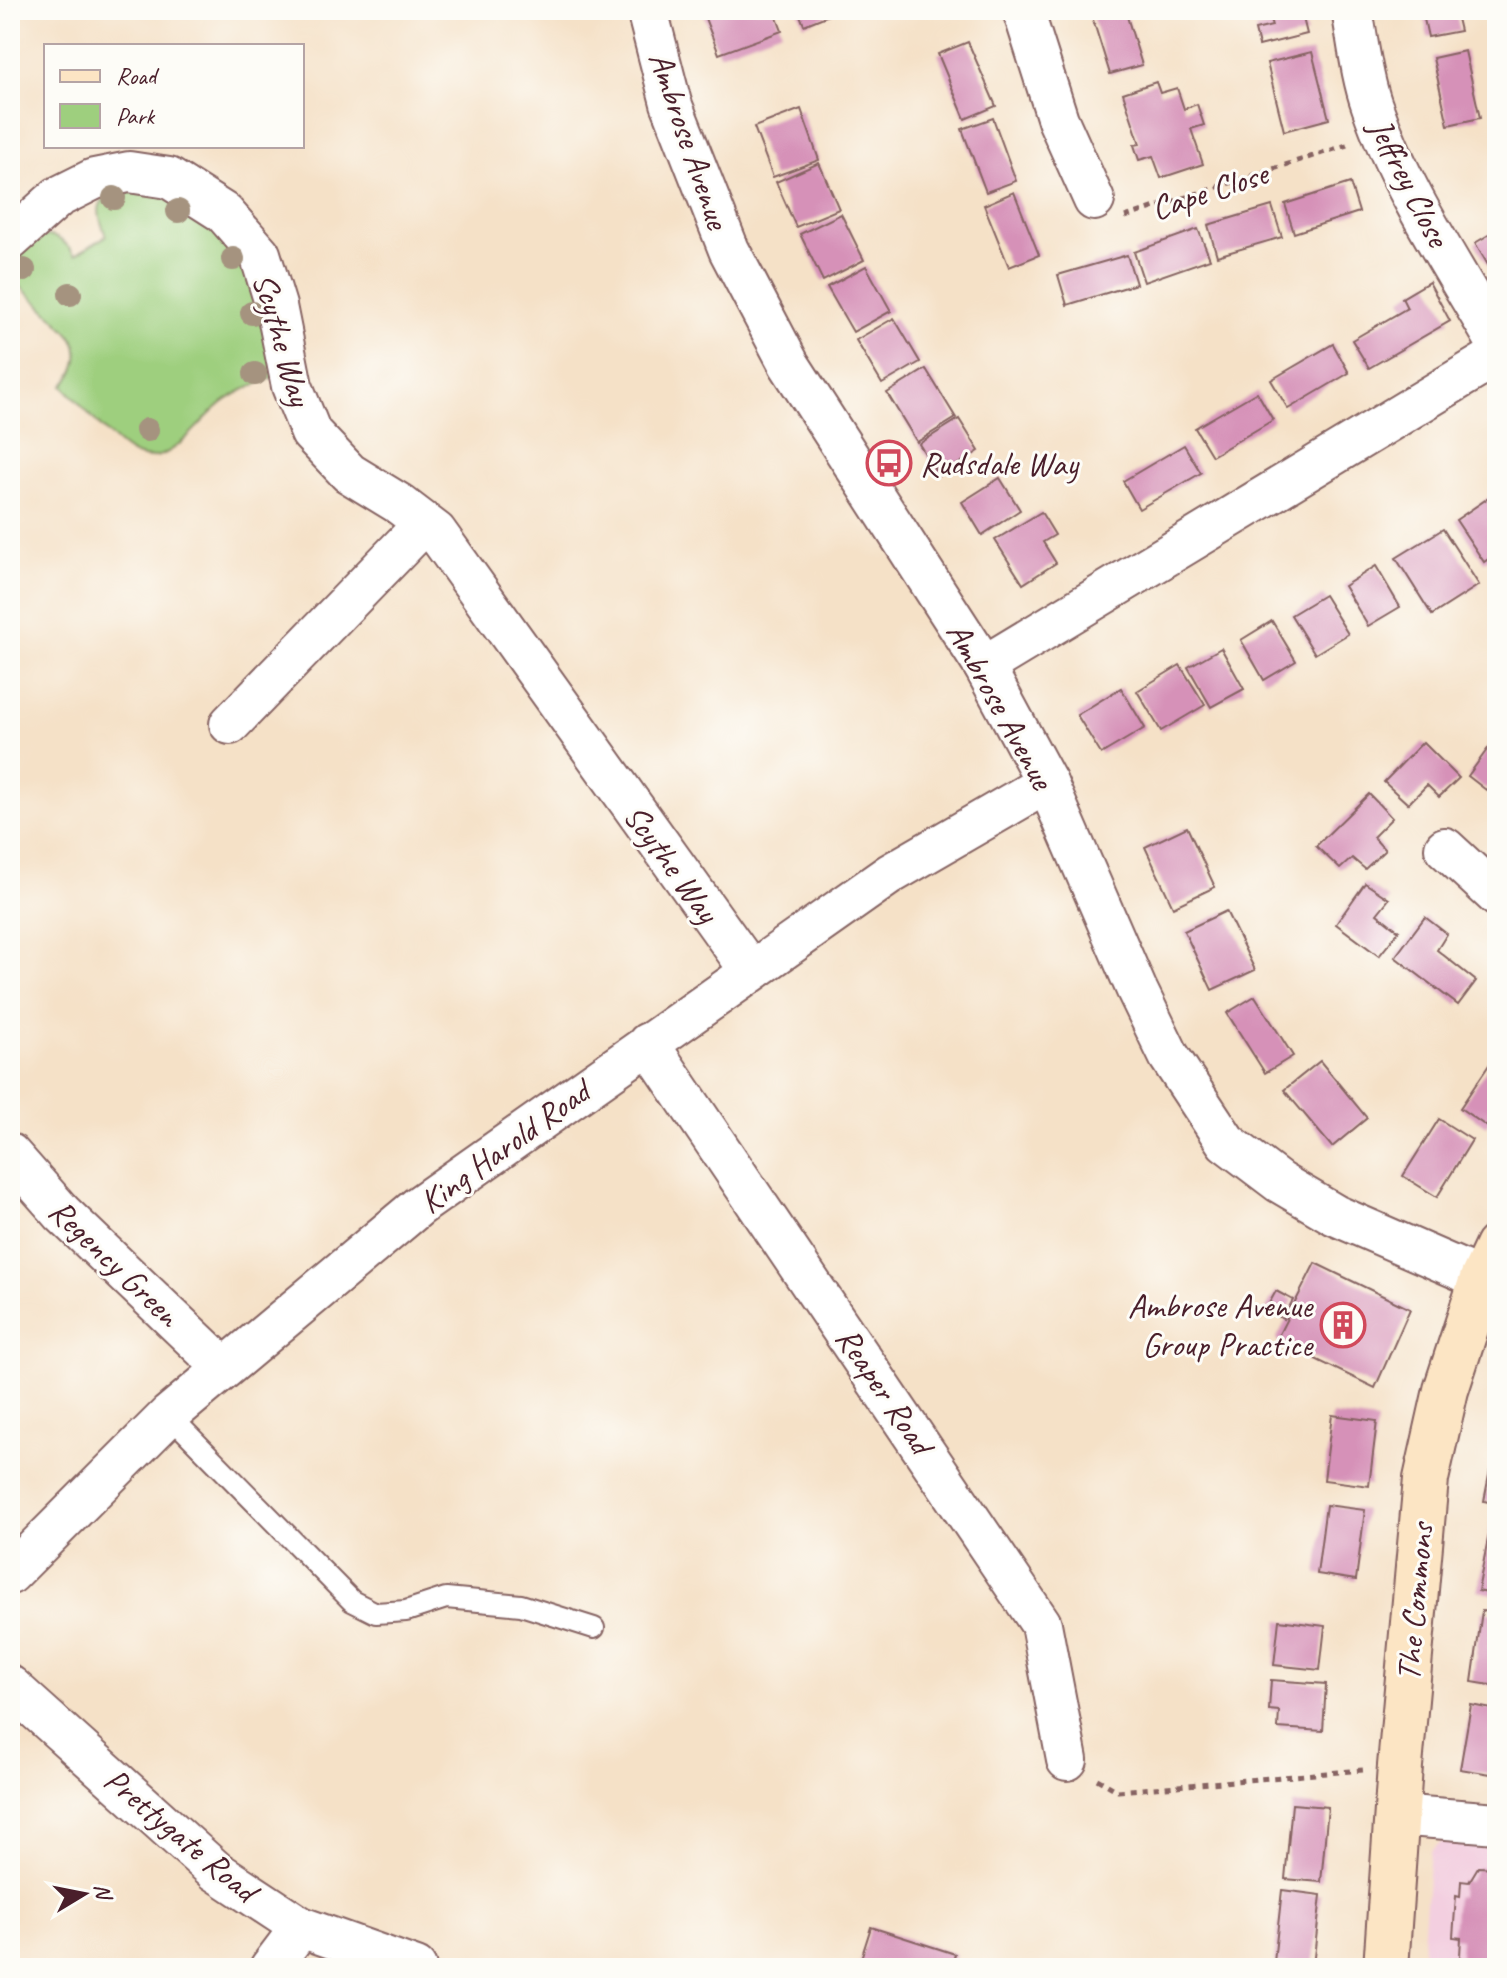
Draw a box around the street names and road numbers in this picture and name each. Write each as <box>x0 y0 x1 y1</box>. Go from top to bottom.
street label: Ambrose Avenue <box>639 46 740 236</box>
street label: Jeffrey Close <box>1358 109 1461 256</box>
street label: Cape Close <box>1146 151 1276 229</box>
street label: Scythe Way <box>243 268 323 413</box>
street label: Ambrose Avenue <box>937 614 1065 798</box>
street label: Scythe Way <box>614 796 730 933</box>
street label: King Harold Road <box>411 1067 602 1223</box>
street label: Regency Green <box>40 1189 191 1337</box>
street label: Reaper Road <box>827 1319 945 1466</box>
street label: The Commons <box>1386 1519 1443 1683</box>
street label: Prettygate Road <box>95 1758 269 1914</box>

